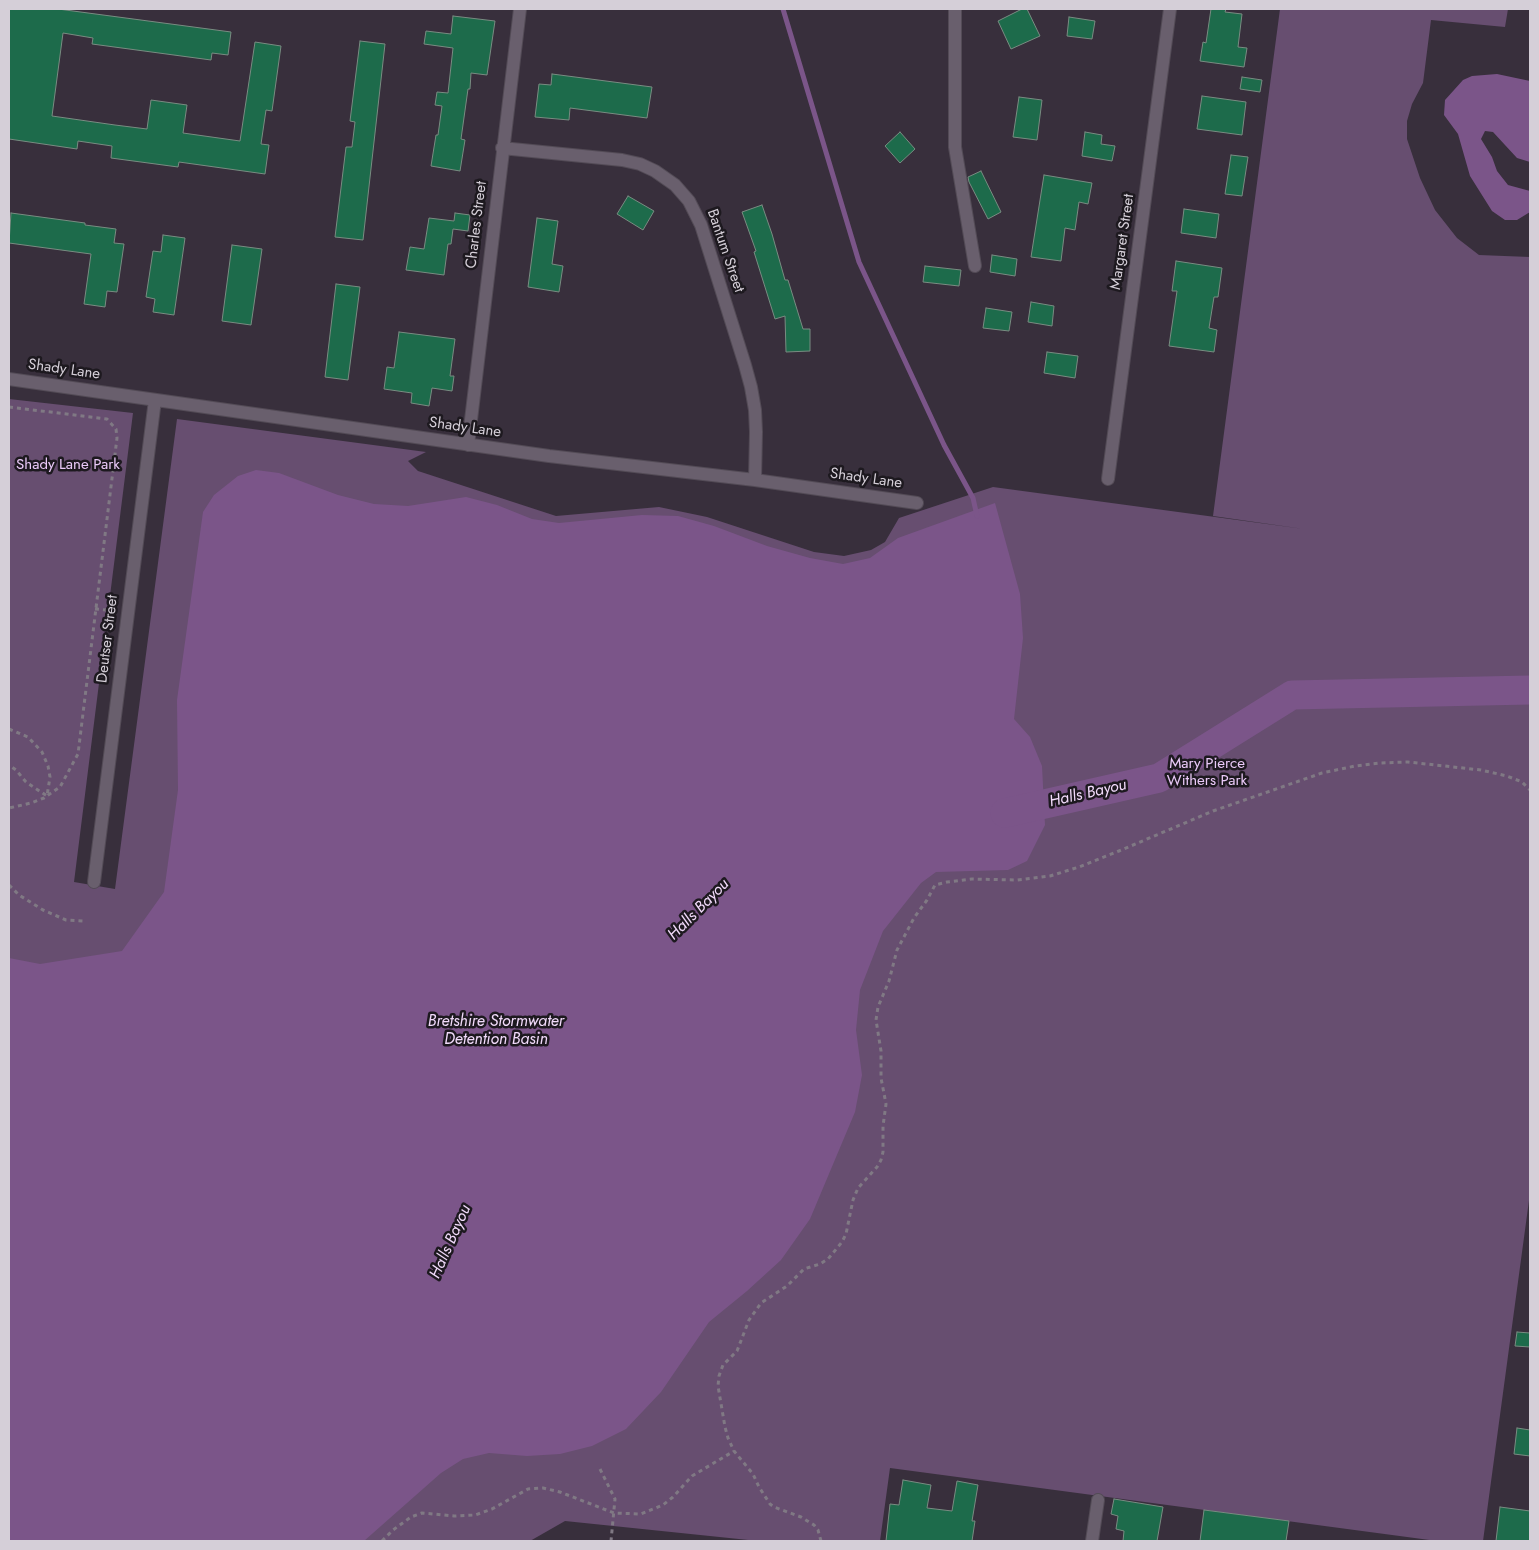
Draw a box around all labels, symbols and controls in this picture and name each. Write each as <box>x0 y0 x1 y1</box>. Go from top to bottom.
street label: Charles Street <box>463 180 491 270</box>
street label: Margaret Street <box>1107 193 1139 291</box>
street label: Bantum Street <box>702 207 748 295</box>
street label: Shady Lane <box>27 356 101 384</box>
street label: Shady Lane <box>428 414 502 442</box>
park label: Shady Lane Park <box>16 456 120 474</box>
street label: Shady Lane <box>829 465 903 493</box>
street label: Deutser Street <box>94 594 122 684</box>
park label: Mary Pierce Withers Park <box>1167 755 1247 790</box>
water label: Halls Bayou <box>1047 776 1129 812</box>
water label: Halls Bayou <box>664 875 734 945</box>
water label: Bretshire Stormwater Detention Basin <box>428 1012 564 1050</box>
water label: Halls Bayou <box>426 1202 476 1282</box>

